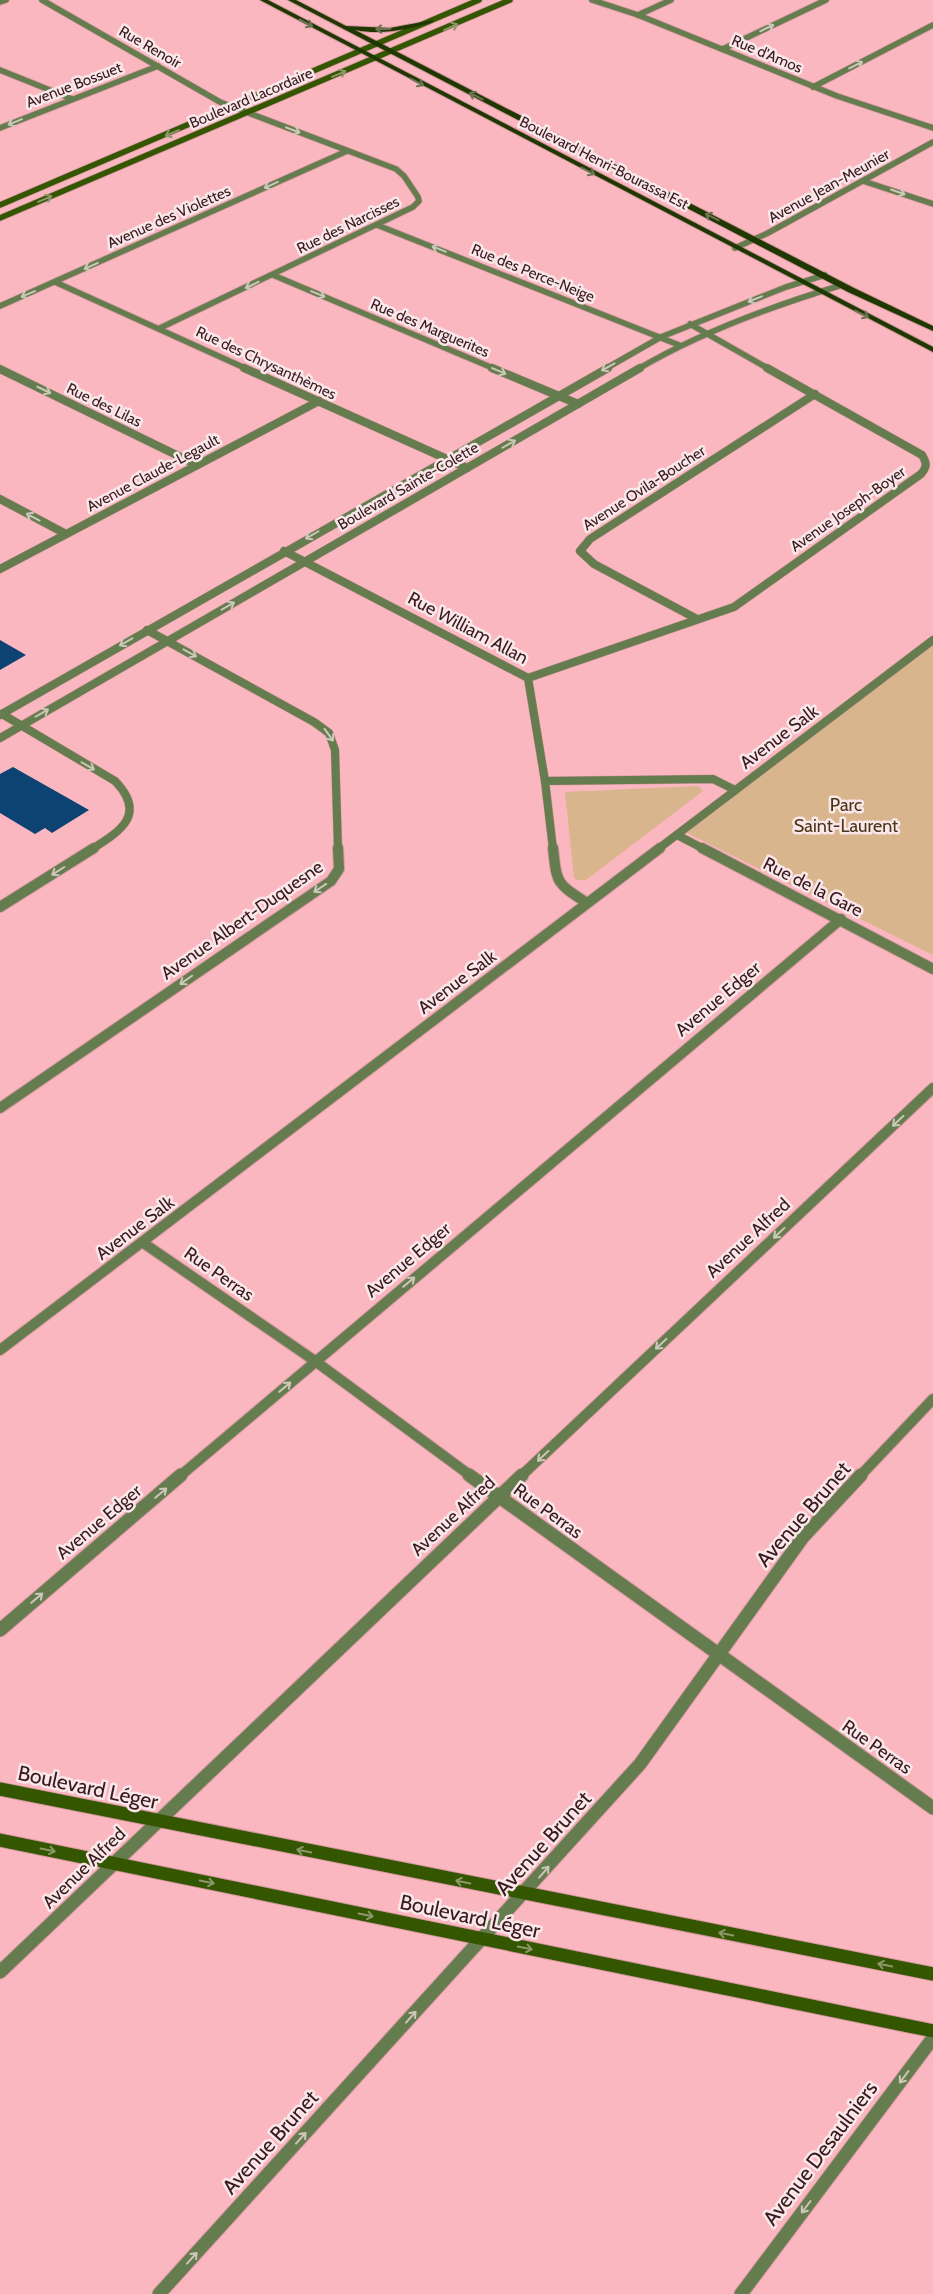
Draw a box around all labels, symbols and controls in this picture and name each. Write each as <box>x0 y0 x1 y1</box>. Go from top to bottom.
one-way arrow <box>298 18 313 28</box>
one-way arrow <box>443 21 458 31</box>
street label: Rue Renoir <box>116 22 185 72</box>
one-way arrow <box>759 23 774 33</box>
one-way arrow <box>376 24 392 34</box>
street label: Rue d'Amos <box>729 31 805 77</box>
street label: Avenue Bossuet <box>24 58 124 112</box>
one-way arrow <box>849 60 864 70</box>
street label: Boulevard Lacordaire <box>187 64 316 132</box>
one-way arrow <box>331 68 346 78</box>
one-way arrow <box>410 77 425 87</box>
one-way arrow <box>469 91 484 100</box>
street label: Boulevard Henri-Bourassa Est <box>517 113 691 213</box>
one-way arrow <box>8 118 23 127</box>
one-way arrow <box>285 126 300 135</box>
one-way arrow <box>165 129 180 138</box>
street label: Avenue Jean-Meunier <box>765 145 893 227</box>
one-way arrow <box>581 166 596 176</box>
one-way arrow <box>264 181 279 190</box>
street label: Avenue des Violettes <box>105 182 233 252</box>
one-way arrow <box>890 188 906 198</box>
street label: Rue des Narcisses <box>294 192 402 258</box>
one-way arrow <box>37 194 52 204</box>
one-way arrow <box>705 212 720 221</box>
street label: Rue des Perce-Neige <box>469 240 597 306</box>
one-way arrow <box>431 244 446 253</box>
one-way arrow <box>84 262 99 272</box>
one-way arrow <box>245 280 260 290</box>
one-way arrow <box>310 289 325 299</box>
one-way arrow <box>20 290 35 299</box>
street label: Rue des Marguerites <box>368 295 492 361</box>
one-way arrow <box>748 295 763 304</box>
one-way arrow <box>854 310 869 319</box>
street label: Rue des Chrysanthèmes <box>193 323 339 403</box>
one-way arrow <box>601 362 616 372</box>
one-way arrow <box>492 368 507 377</box>
street label: Rue des Lilas <box>64 379 144 431</box>
one-way arrow <box>36 386 51 396</box>
street label: Avenue Claude-Legault <box>84 430 222 516</box>
street label: Boulevard Sainte-Colette <box>334 438 482 534</box>
one-way arrow <box>501 438 515 448</box>
street label: Avenue Ovila-Boucher <box>579 441 709 534</box>
street label: Avenue Joseph-Boyer <box>787 462 909 556</box>
one-way arrow <box>26 512 41 521</box>
one-way arrow <box>306 530 320 540</box>
street label: Rue William Allan <box>404 587 532 669</box>
one-way arrow <box>221 601 236 611</box>
one-way arrow <box>119 637 134 647</box>
one-way arrow <box>182 649 196 659</box>
street label: Avenue Salk <box>735 700 823 774</box>
one-way arrow <box>35 708 49 718</box>
one-way arrow <box>324 728 334 742</box>
one-way arrow <box>81 761 96 771</box>
park label: Parc Saint-Laurent <box>794 794 898 837</box>
street label: Rue de la Gare <box>759 852 867 922</box>
street label: Avenue Albert-Duquesne <box>157 856 327 984</box>
one-way arrow <box>52 866 66 876</box>
one-way arrow <box>314 883 328 893</box>
street label: Avenue Salk <box>413 945 501 1019</box>
street label: Avenue Edger <box>671 957 765 1041</box>
one-way arrow <box>180 975 194 985</box>
one-way arrow <box>891 1115 904 1127</box>
street label: Avenue Salk <box>91 1191 179 1265</box>
street label: Avenue Alfred <box>701 1193 795 1283</box>
street label: Avenue Edger <box>361 1218 455 1302</box>
one-way arrow <box>773 1227 786 1239</box>
street label: Rue Perras <box>180 1242 258 1306</box>
one-way arrow <box>402 1277 415 1288</box>
one-way arrow <box>655 1338 667 1350</box>
one-way arrow <box>278 1381 291 1393</box>
one-way arrow <box>536 1450 549 1462</box>
street label: Avenue Brunet <box>751 1456 855 1572</box>
street label: Avenue Alfred <box>406 1471 500 1561</box>
street label: Rue Perras <box>509 1479 587 1543</box>
street label: Avenue Edger <box>52 1480 146 1564</box>
one-way arrow <box>154 1487 167 1498</box>
one-way arrow <box>30 1593 43 1604</box>
street label: Rue Perras <box>838 1715 916 1779</box>
street label: Boulevard Léger <box>16 1760 161 1814</box>
street label: Avenue Brunet <box>490 1786 596 1900</box>
street label: Avenue Alfred <box>38 1823 130 1913</box>
one-way arrow <box>39 1845 55 1855</box>
one-way arrow <box>296 1845 312 1855</box>
one-way arrow <box>539 1866 550 1879</box>
one-way arrow <box>456 1877 472 1887</box>
one-way arrow <box>199 1878 215 1888</box>
street label: Boulevard Léger <box>398 1889 543 1943</box>
one-way arrow <box>358 1911 374 1920</box>
one-way arrow <box>718 1929 734 1938</box>
one-way arrow <box>517 1944 533 1953</box>
one-way arrow <box>878 1960 894 1969</box>
one-way arrow <box>405 2011 417 2024</box>
one-way arrow <box>899 2070 909 2084</box>
street label: Avenue Desaulniers <box>758 2076 883 2230</box>
street label: Avenue Brunet <box>217 2085 323 2199</box>
one-way arrow <box>296 2131 307 2144</box>
one-way arrow <box>801 2200 812 2213</box>
one-way arrow <box>186 2251 198 2264</box>

